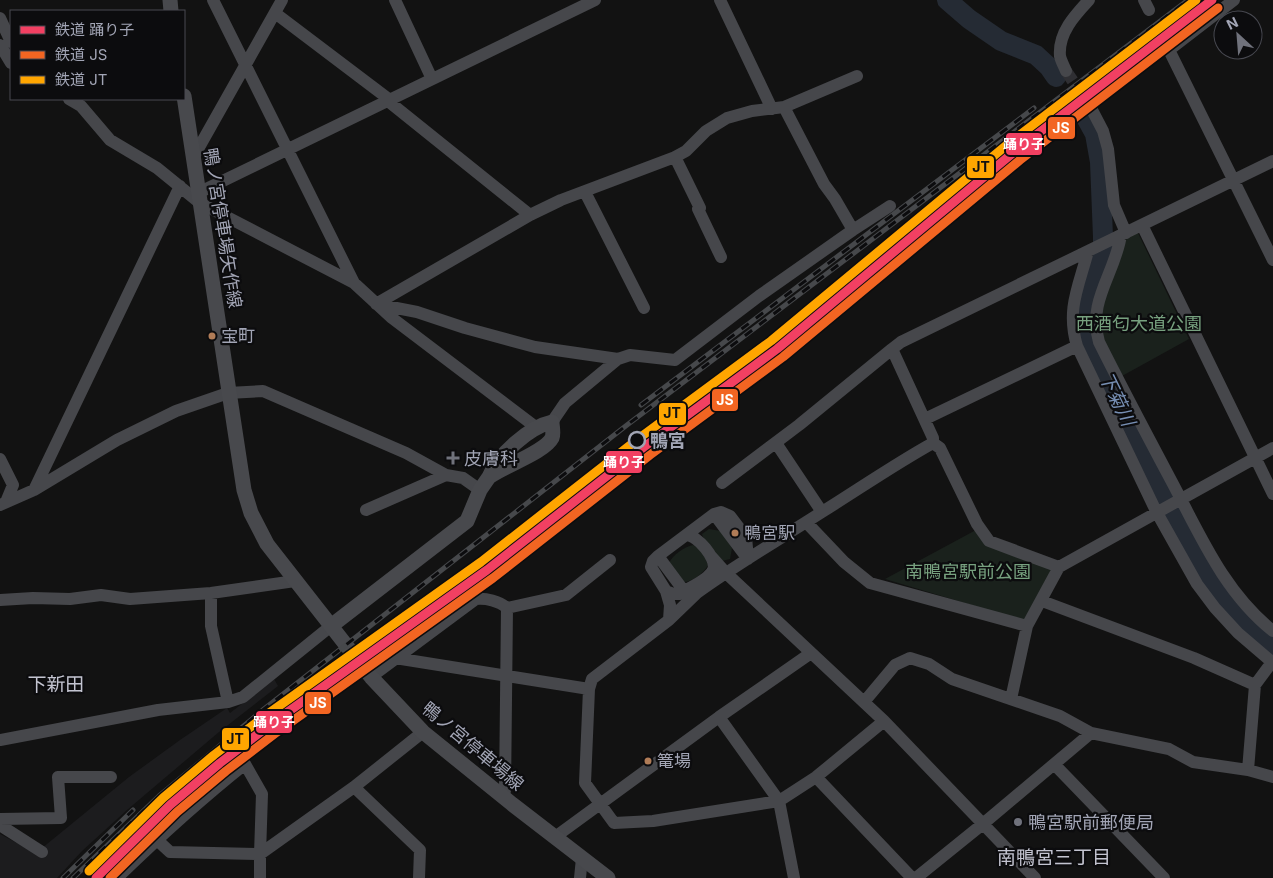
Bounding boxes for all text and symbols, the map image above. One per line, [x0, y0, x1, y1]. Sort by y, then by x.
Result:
legend [10, 10, 185, 100]
north arrow [1213, 10, 1263, 60]
text: N [1224, 13, 1241, 33]
text: 鉄道 踊り子 [55, 20, 134, 39]
text: 鉄道 JS [55, 45, 107, 64]
text: 鉄道 JT [55, 70, 107, 89]
line badge: JS [1047, 116, 1076, 140]
text: JS [1052, 119, 1070, 136]
line badge: 踊り子 [1005, 132, 1043, 156]
text: 踊り子 [1003, 135, 1045, 152]
street label: 鴨ノ宮停車場矢作線 [200, 146, 246, 310]
line badge: JT [966, 155, 995, 179]
text: JT [972, 158, 990, 175]
park label: 西酒匂大道公園 [1076, 313, 1202, 334]
place label: 宝町 [221, 326, 255, 346]
marker: 宝町 [207, 331, 217, 341]
water label: 下菊川 [1094, 368, 1141, 431]
line badge: JS [711, 388, 739, 412]
text: JS [716, 391, 734, 408]
line badge: JT [658, 402, 687, 426]
text: JT [663, 404, 681, 421]
place label: 鴨宮 [650, 430, 686, 451]
marker: 鴨宮 [628, 431, 646, 449]
place label: 皮膚科 [464, 448, 518, 469]
line badge: 踊り子 [605, 450, 643, 474]
marker: 皮膚科 [446, 451, 460, 465]
text: 踊り子 [603, 453, 645, 470]
place label: 鴨宮駅 [744, 523, 795, 543]
marker: 鴨宮駅 [730, 528, 740, 538]
park label: 南鴨宮駅前公園 [905, 561, 1031, 582]
district label: 下新田 [27, 673, 85, 696]
line badge: JS [304, 691, 332, 715]
text: JS [309, 694, 327, 711]
street label: 鴨ノ宮停車場線 [418, 697, 528, 795]
line badge: 踊り子 [255, 710, 293, 734]
text: 踊り子 [253, 713, 295, 730]
line badge: JT [221, 727, 250, 751]
text: JT [226, 730, 244, 747]
place label: 篭場 [657, 751, 691, 771]
marker: 篭場 [643, 756, 653, 766]
place label: 鴨宮駅前郵便局 [1028, 812, 1154, 833]
marker: 鴨宮駅前郵便局 [1012, 816, 1024, 828]
district label: 南鴨宮三丁目 [997, 846, 1111, 869]

